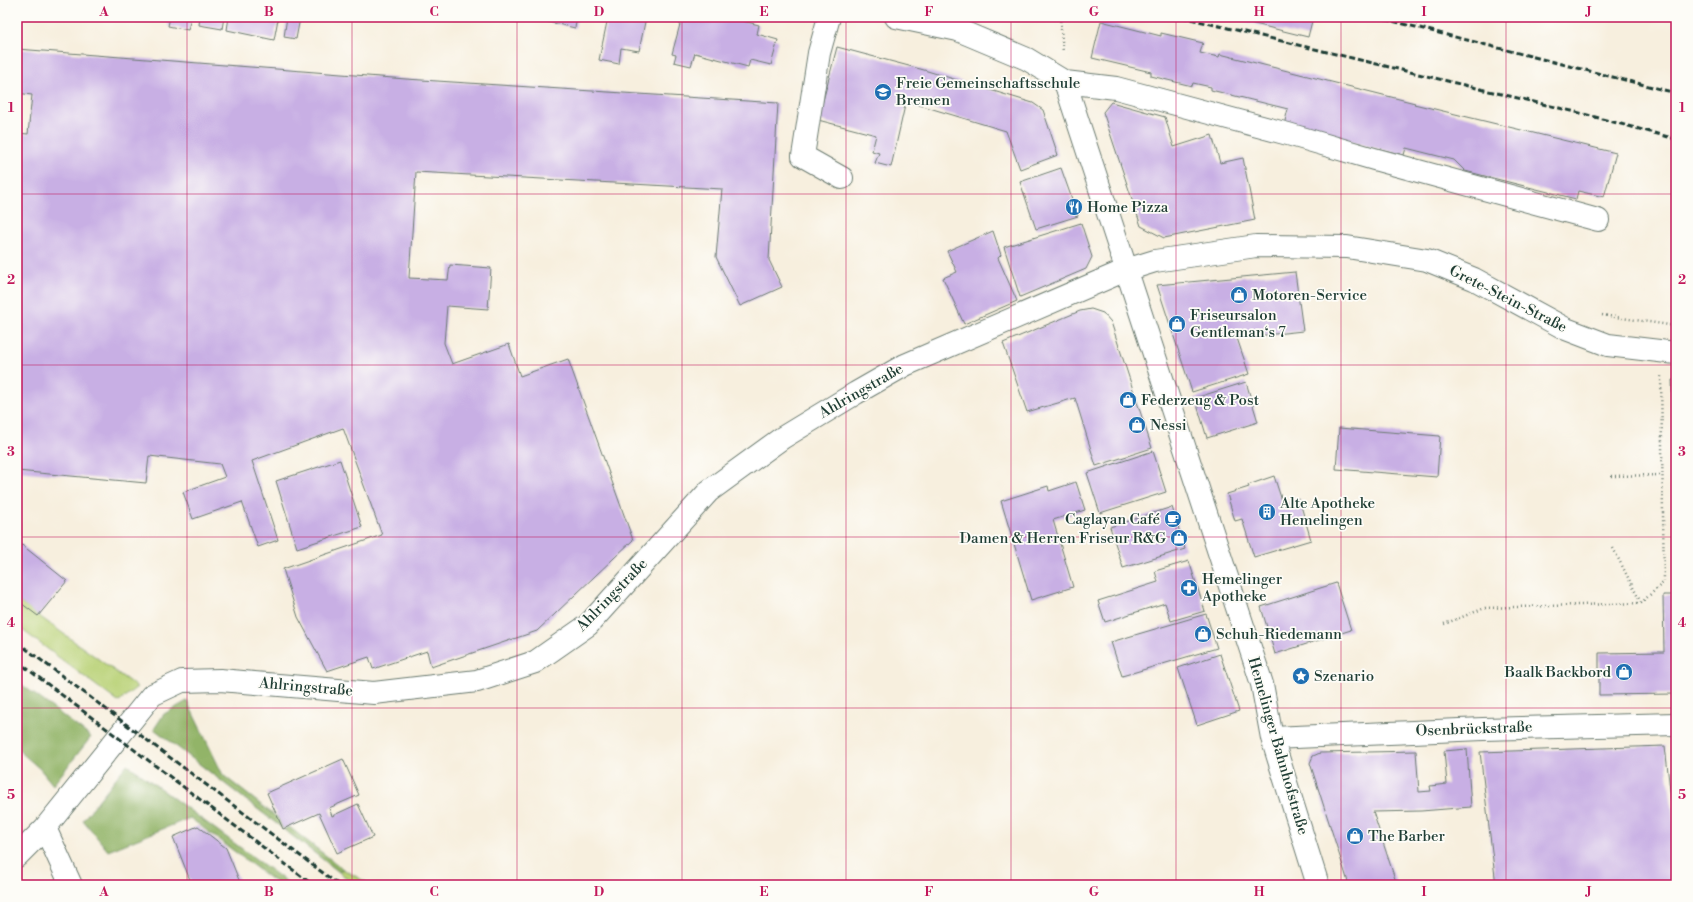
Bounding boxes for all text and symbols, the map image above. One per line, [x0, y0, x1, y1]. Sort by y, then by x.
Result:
text: A [98, 4, 109, 20]
text: B [264, 4, 274, 20]
text: C [429, 4, 439, 20]
text: D [594, 4, 604, 20]
text: E [759, 4, 769, 20]
text: F [924, 4, 934, 20]
text: G [1089, 4, 1100, 20]
text: H [1254, 4, 1265, 20]
text: I [1421, 4, 1427, 20]
text: J [1584, 4, 1592, 20]
place label: Freie Gemeinschaftsschule Bremen [895, 74, 1080, 110]
school or university icon: Freie Gemeinschaftsschule Bremen [873, 82, 893, 102]
text: 1 [8, 100, 15, 116]
text: 1 [1679, 100, 1686, 116]
restaurant icon: Home Pizza [1064, 197, 1084, 217]
place label: Home Pizza [1087, 198, 1169, 217]
street label: Grete-Stein-Straße [1446, 261, 1570, 337]
text: 2 [7, 272, 15, 288]
text: 2 [1678, 272, 1686, 288]
shop icon: Motoren-Service [1229, 285, 1249, 305]
place label: Motoren-Service [1252, 286, 1367, 305]
place label: Friseursalon Gentleman‘s 7 [1190, 306, 1286, 342]
shop icon: Friseursalon Gentleman‘s 7 [1167, 314, 1187, 334]
street label: Ahlringstraße [815, 359, 907, 423]
shop icon: Federzeug & Post [1118, 390, 1138, 410]
place label: Federzeug & Post [1141, 391, 1260, 410]
shop icon: Nessi [1127, 415, 1147, 435]
place label: Nessi [1150, 416, 1187, 435]
text: 3 [7, 444, 15, 460]
text: 3 [1678, 444, 1686, 460]
place label: Alte Apotheke Hemelingen [1279, 494, 1375, 530]
building icon: Alte Apotheke Hemelingen [1257, 502, 1277, 522]
cafe icon: Caglayan Café [1163, 509, 1183, 529]
place label: Caglayan Café [1065, 510, 1160, 529]
shop icon: Damen & Herren Friseur R&G [1169, 528, 1189, 548]
place label: Damen & Herren Friseur R&G [959, 529, 1166, 548]
street label: Ahlringstraße [572, 555, 652, 636]
place label: Hemelinger Apotheke [1201, 570, 1283, 606]
pharmacy icon: Hemelinger Apotheke [1179, 578, 1199, 598]
text: 4 [7, 615, 16, 631]
text: 4 [1678, 615, 1687, 631]
shop icon: Schuh-Riedemann [1193, 624, 1213, 644]
place label: Schuh-Riedemann [1216, 625, 1342, 644]
street label: Hemelinger Bahnhofstraße [1243, 655, 1313, 837]
shop icon: Baalk Backbord [1614, 662, 1634, 682]
place label: Baalk Backbord [1504, 663, 1611, 682]
place icon: Szenario [1291, 666, 1311, 686]
place label: Szenario [1314, 667, 1374, 686]
street label: Ahlringstraße [257, 673, 354, 701]
street label: Osenbrückstraße [1415, 717, 1533, 741]
text: 5 [7, 787, 15, 803]
text: 5 [1678, 787, 1686, 803]
shop icon: The Barber [1345, 826, 1365, 846]
place label: The Barber [1368, 827, 1446, 846]
text: A [98, 884, 109, 900]
text: B [264, 884, 274, 900]
text: C [429, 884, 439, 900]
text: D [594, 884, 604, 900]
text: E [759, 884, 769, 900]
text: F [924, 884, 934, 900]
text: G [1089, 884, 1100, 900]
text: H [1254, 884, 1265, 900]
text: I [1421, 884, 1427, 900]
text: J [1584, 884, 1592, 900]

